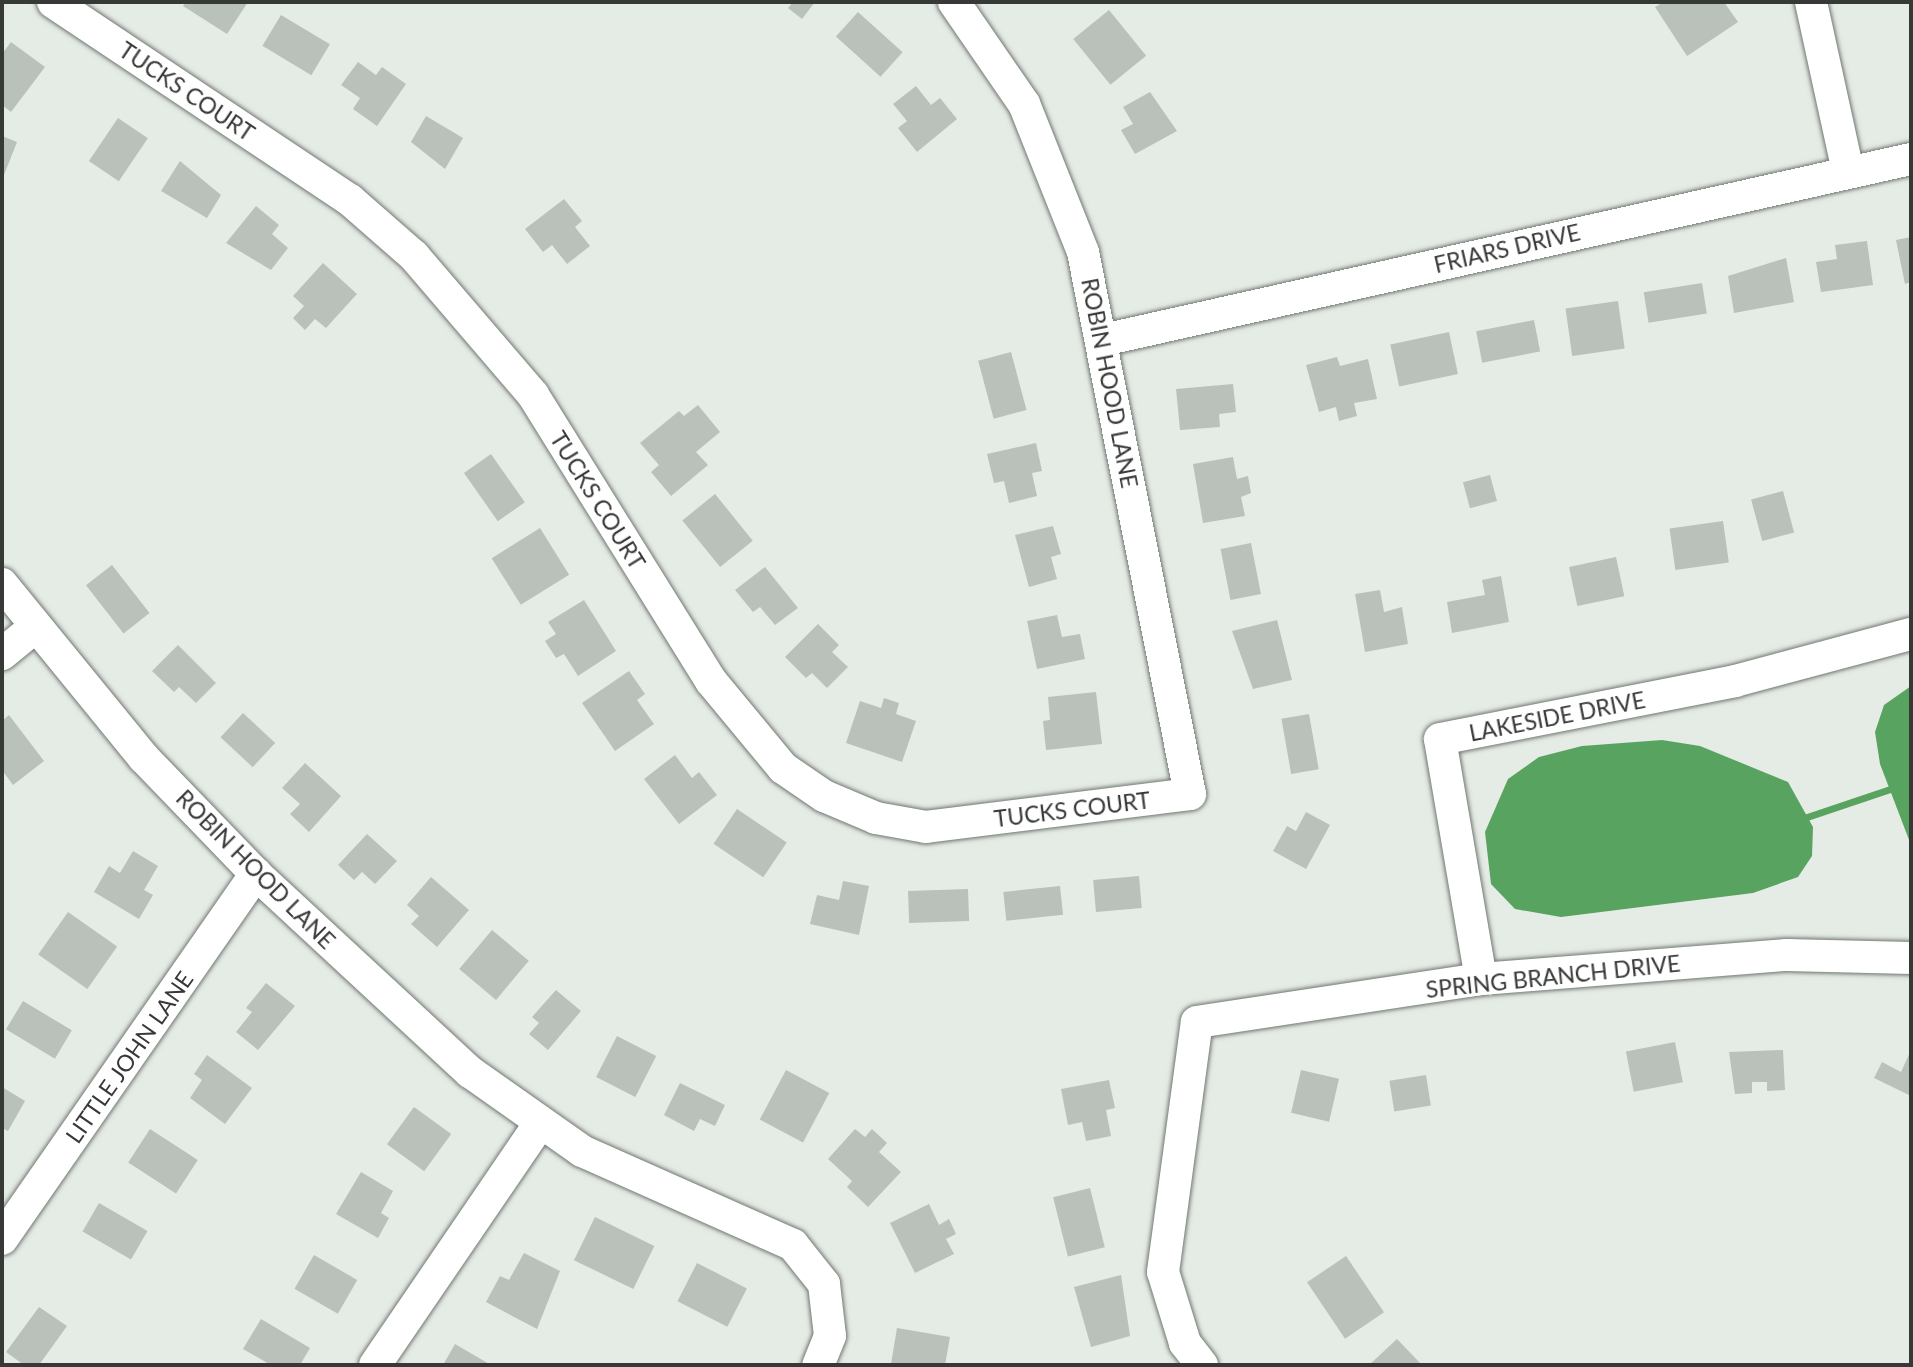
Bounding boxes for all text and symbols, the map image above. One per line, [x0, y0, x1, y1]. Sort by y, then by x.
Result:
street label: TUCKS COURT [114, 36, 260, 146]
street label: FRIARS DRIVE [1431, 218, 1583, 278]
street label: ROBIN HOOD LANE [1076, 276, 1144, 490]
street label: TUCKS COURT [545, 426, 651, 574]
street label: LAKESIDE DRIVE [1467, 685, 1647, 747]
street label: ROBIN HOOD LANE [171, 784, 341, 954]
street label: TUCKS COURT [992, 786, 1152, 832]
street label: SPRING BRANCH DRIVE [1424, 949, 1682, 1003]
street label: LITTLE JOHN LANE [59, 966, 199, 1148]

